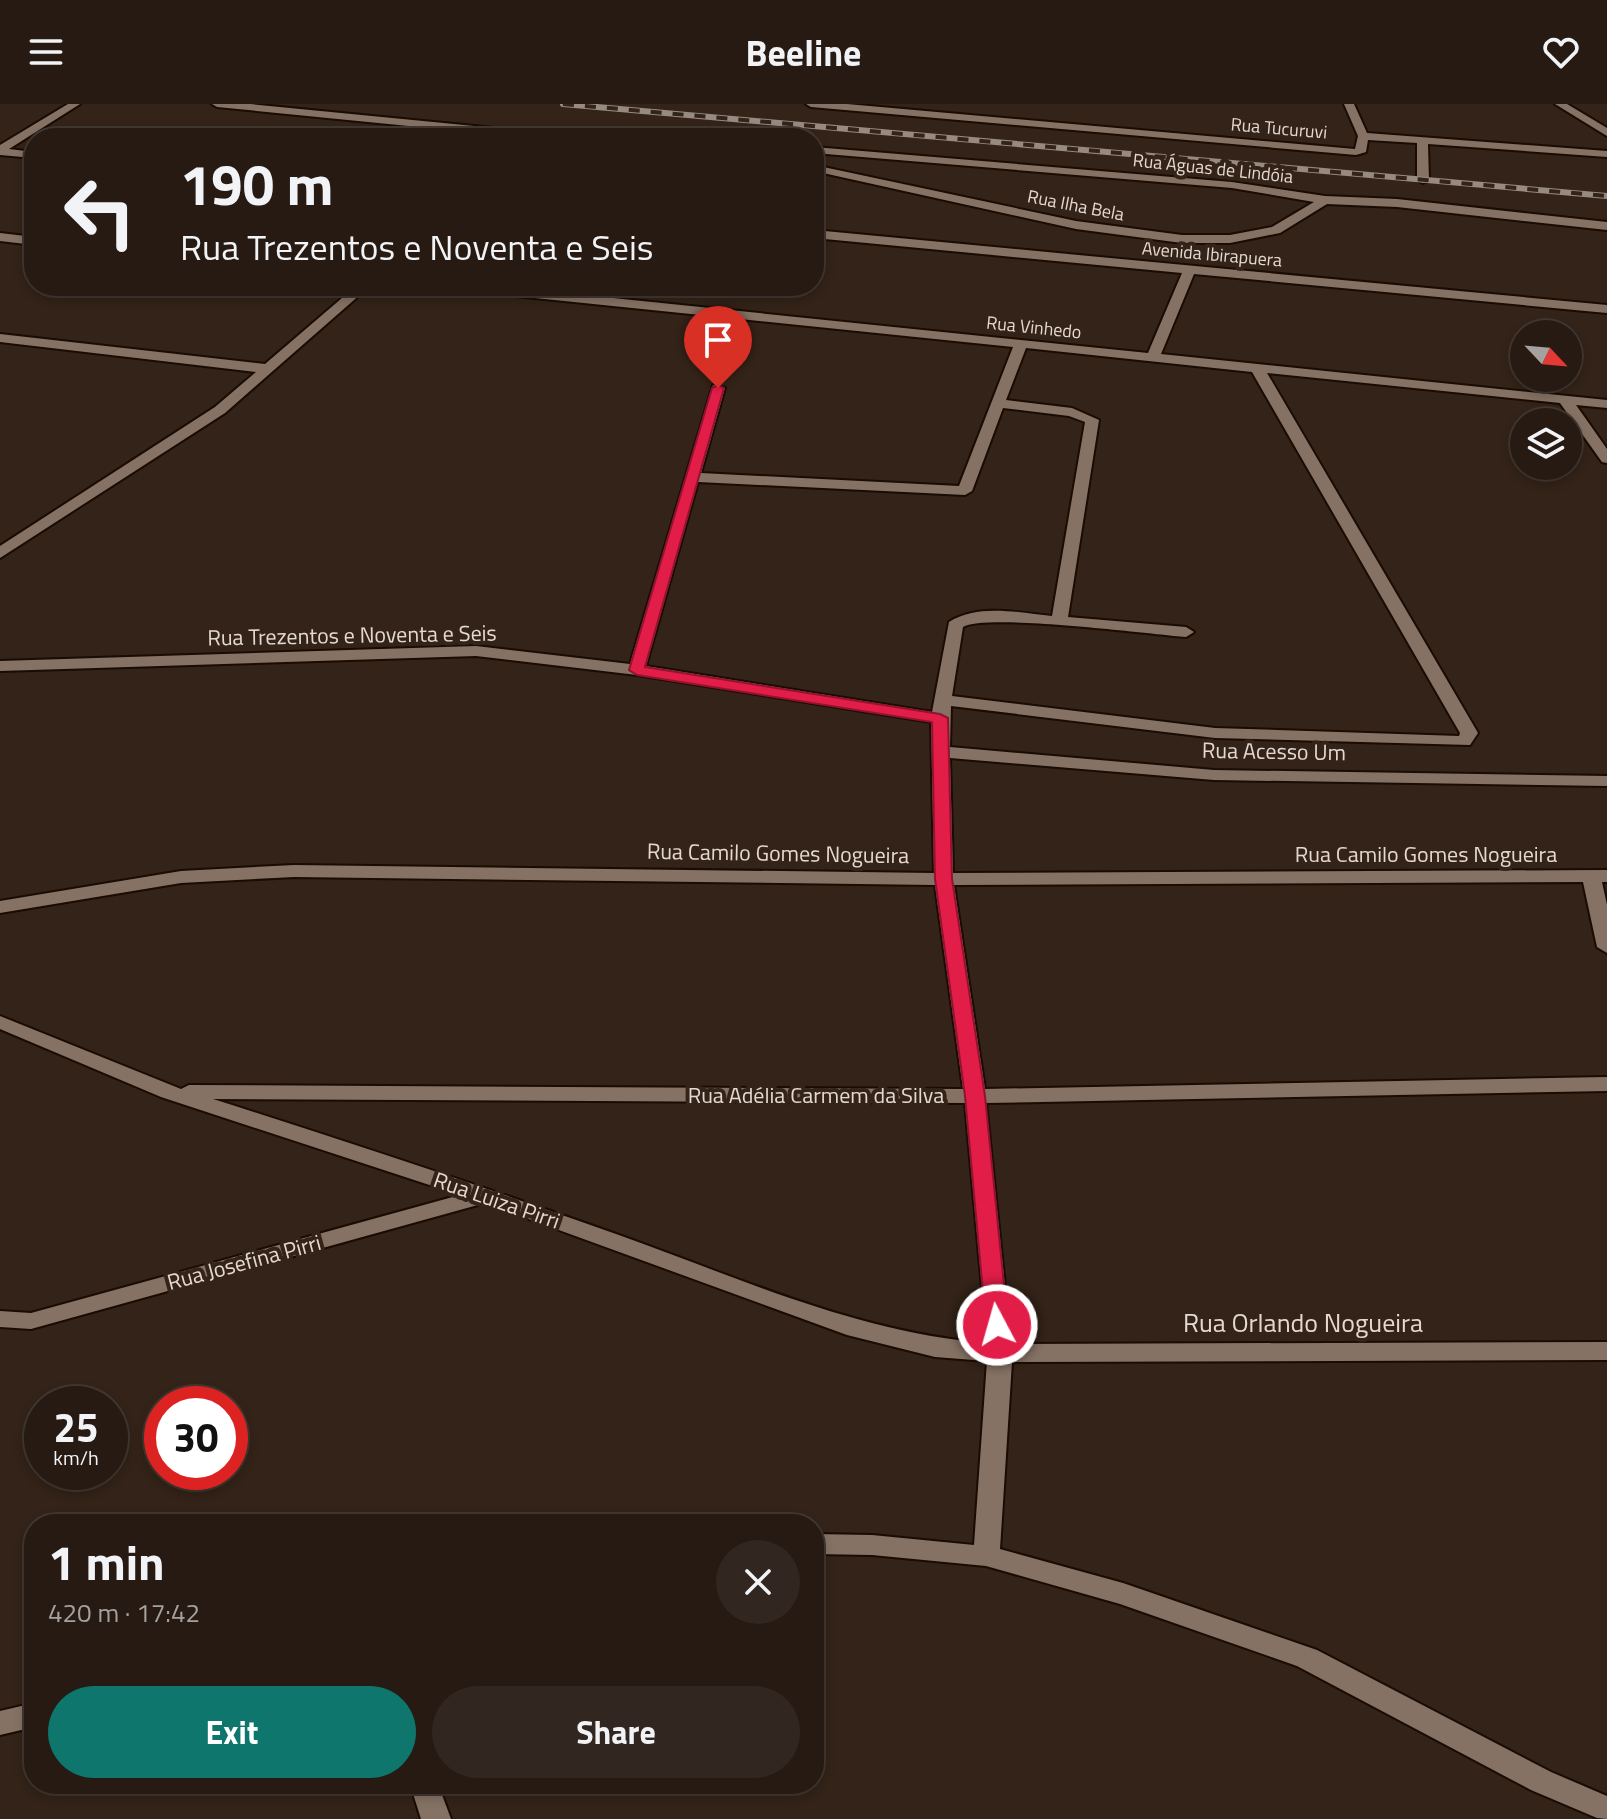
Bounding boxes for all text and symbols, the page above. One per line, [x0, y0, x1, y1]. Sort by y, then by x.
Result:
text: Beeline [746, 25, 861, 80]
icon: menu [24, 30, 68, 74]
icon: heart [1539, 30, 1583, 74]
street label: Rua Tucuruvi [1230, 110, 1328, 146]
text: 190 m [180, 142, 333, 227]
street label: Rua Águas de Lindóia [1131, 146, 1295, 190]
icon: left [48, 160, 152, 264]
street label: Rua Ilha Bela [1025, 182, 1127, 228]
text: Rua Trezentos e Noventa e Seis [180, 219, 654, 274]
street label: Avenida Ibirapuera [1141, 234, 1283, 274]
pin [684, 306, 752, 388]
street label: Rua Vinhedo [985, 309, 1083, 345]
icon: arrive [696, 318, 740, 362]
north arrow [1510, 320, 1582, 392]
map controls [1510, 320, 1582, 480]
button: layers [1510, 408, 1582, 480]
street label: Rua Trezentos e Noventa e Seis [207, 615, 497, 655]
street label: Rua Acesso Um [1202, 733, 1346, 769]
street label: Rua Camilo Gomes Nogueira [646, 834, 910, 872]
street label: Rua Camilo Gomes Nogueira [1295, 837, 1557, 871]
street label: Rua Adélia Carmem da Silva [688, 1078, 944, 1112]
street label: Rua Luiza Pirri [429, 1162, 565, 1238]
street label: Rua Josefina Pirri [163, 1225, 325, 1299]
position arrow [955, 1283, 1039, 1367]
street label: Rua Orlando Nogueira [1183, 1303, 1423, 1342]
speed limit sign: 30 [144, 1386, 248, 1490]
text: 25 [54, 1397, 98, 1458]
text: km/h [53, 1442, 99, 1473]
text: 1 min [48, 1526, 165, 1599]
button: close [716, 1540, 800, 1624]
text: 420 m · 17:42 [48, 1593, 200, 1632]
button: Exit [48, 1686, 416, 1778]
button: Share [432, 1686, 800, 1778]

